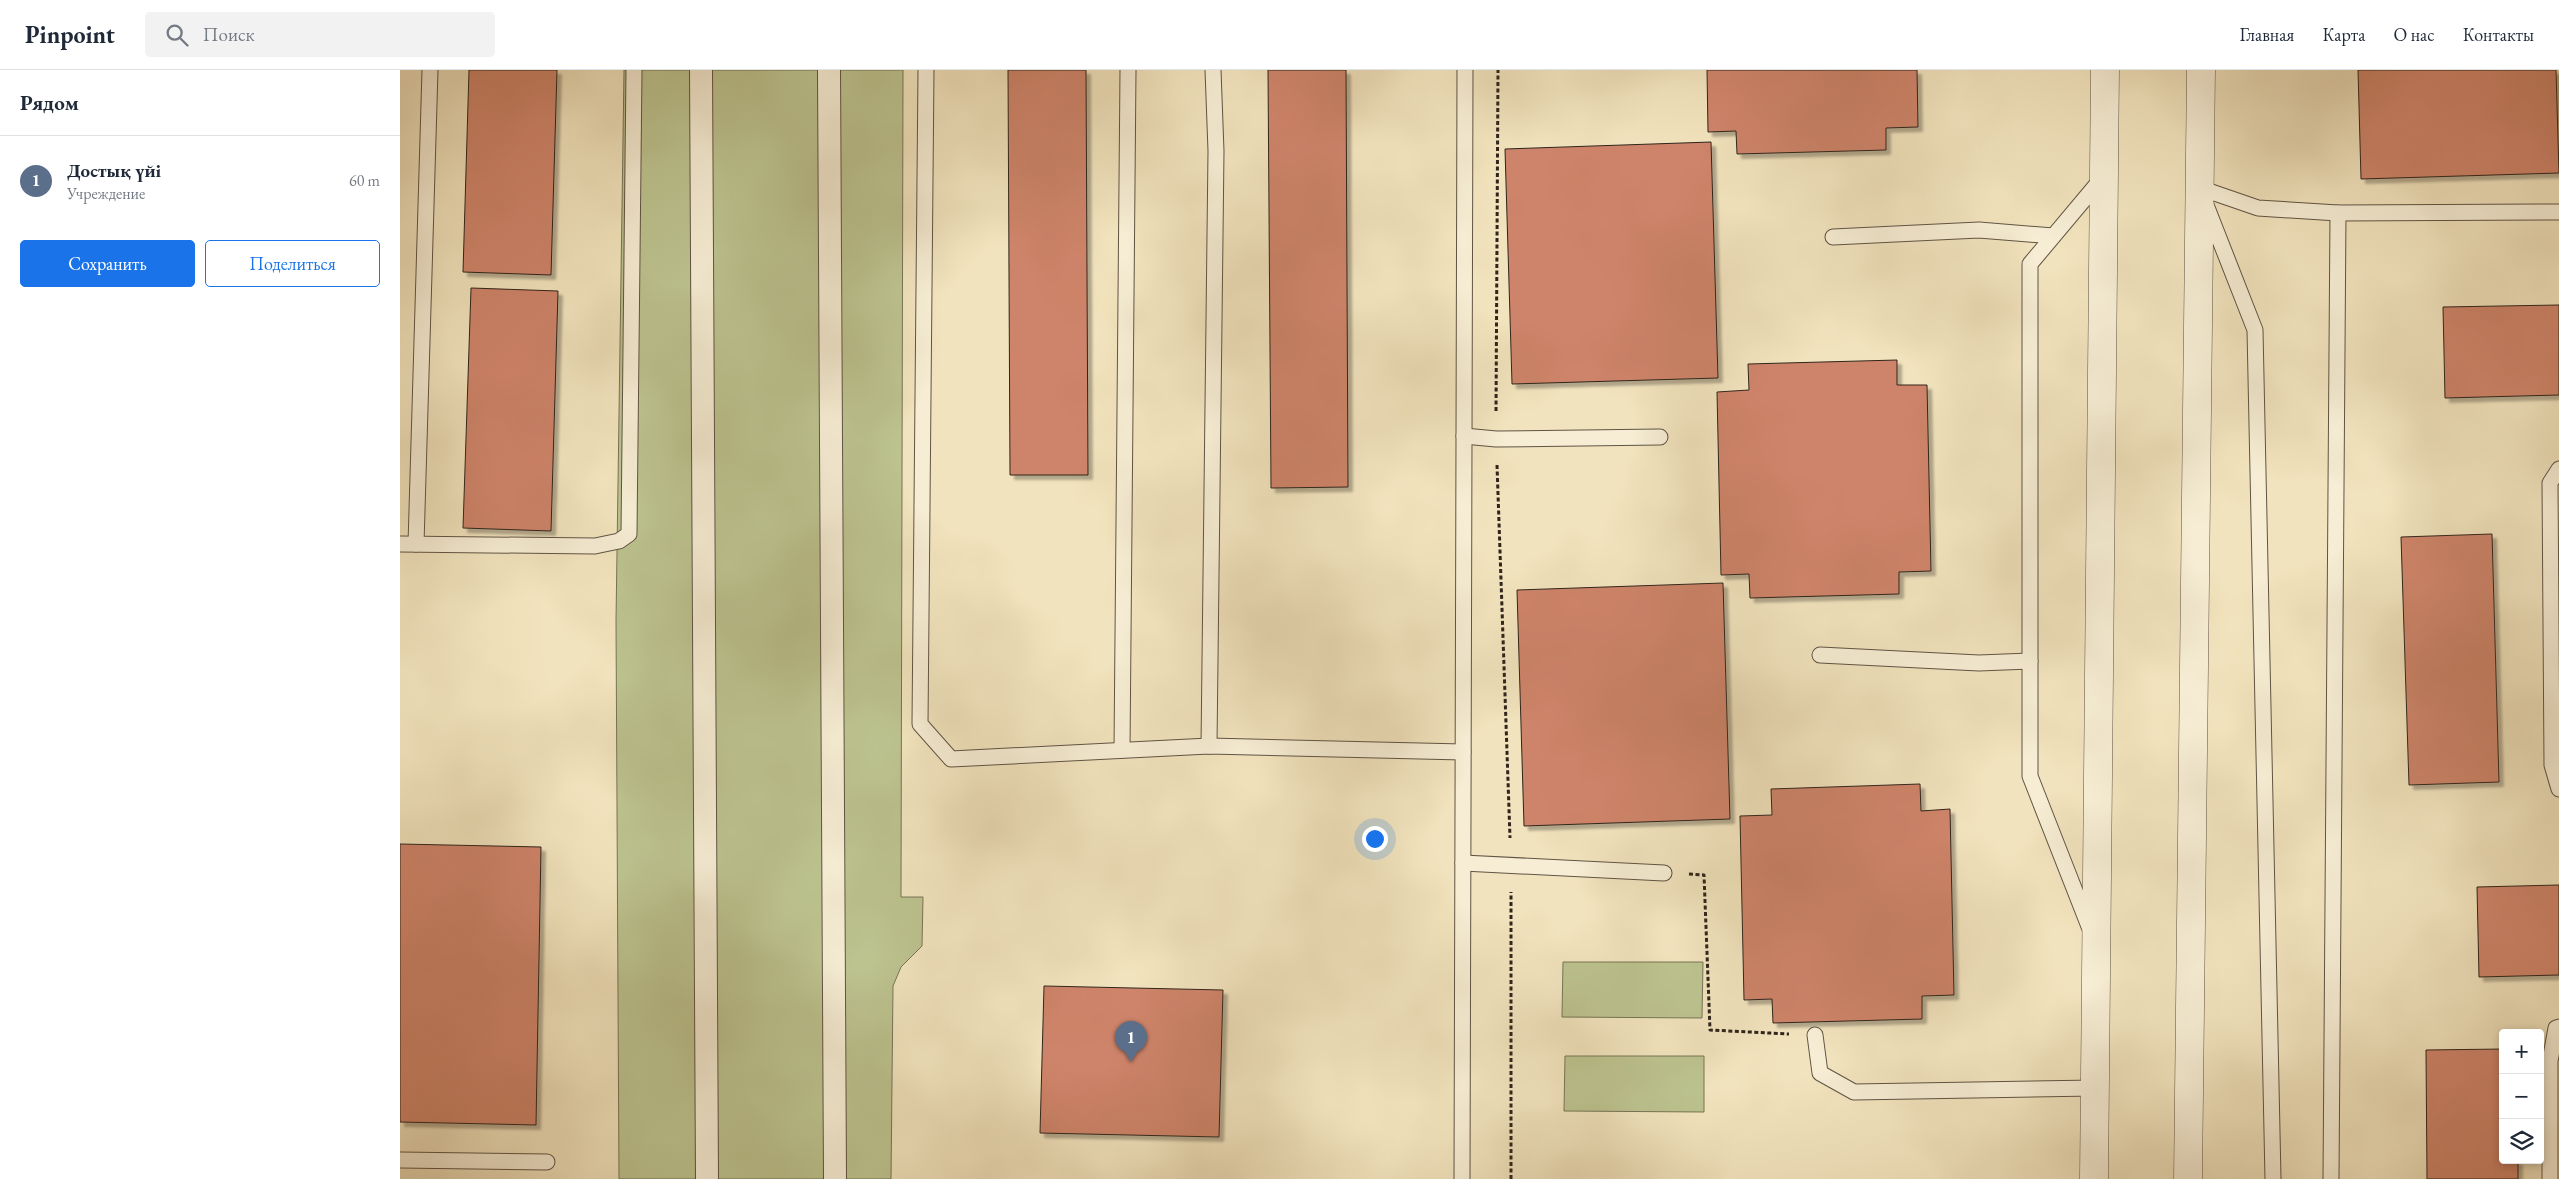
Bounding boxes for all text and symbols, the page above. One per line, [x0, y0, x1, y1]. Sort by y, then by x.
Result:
search box [145, 12, 495, 57]
text: Pinpoint [25, 19, 115, 50]
icon: search [163, 21, 191, 49]
text: Поиск [203, 22, 255, 47]
text: Главная [2240, 23, 2294, 46]
text: Карта [2322, 23, 2365, 46]
text: О нас [2393, 23, 2435, 46]
text: Контакты [2463, 23, 2534, 46]
text: Рядом [20, 89, 79, 116]
text: Достық үйі [67, 158, 161, 183]
text: 1 [32, 170, 40, 191]
text: 60 m [349, 170, 380, 191]
text: Учреждение [67, 183, 145, 204]
button: Сохранить [20, 240, 195, 287]
button: Поделиться [205, 240, 380, 287]
your location [1362, 826, 1388, 852]
pin: 1 [1115, 1021, 1147, 1062]
map controls [2499, 1029, 2544, 1164]
button: + [2499, 1029, 2544, 1074]
button: − [2499, 1074, 2544, 1119]
button: layers [2499, 1119, 2544, 1164]

